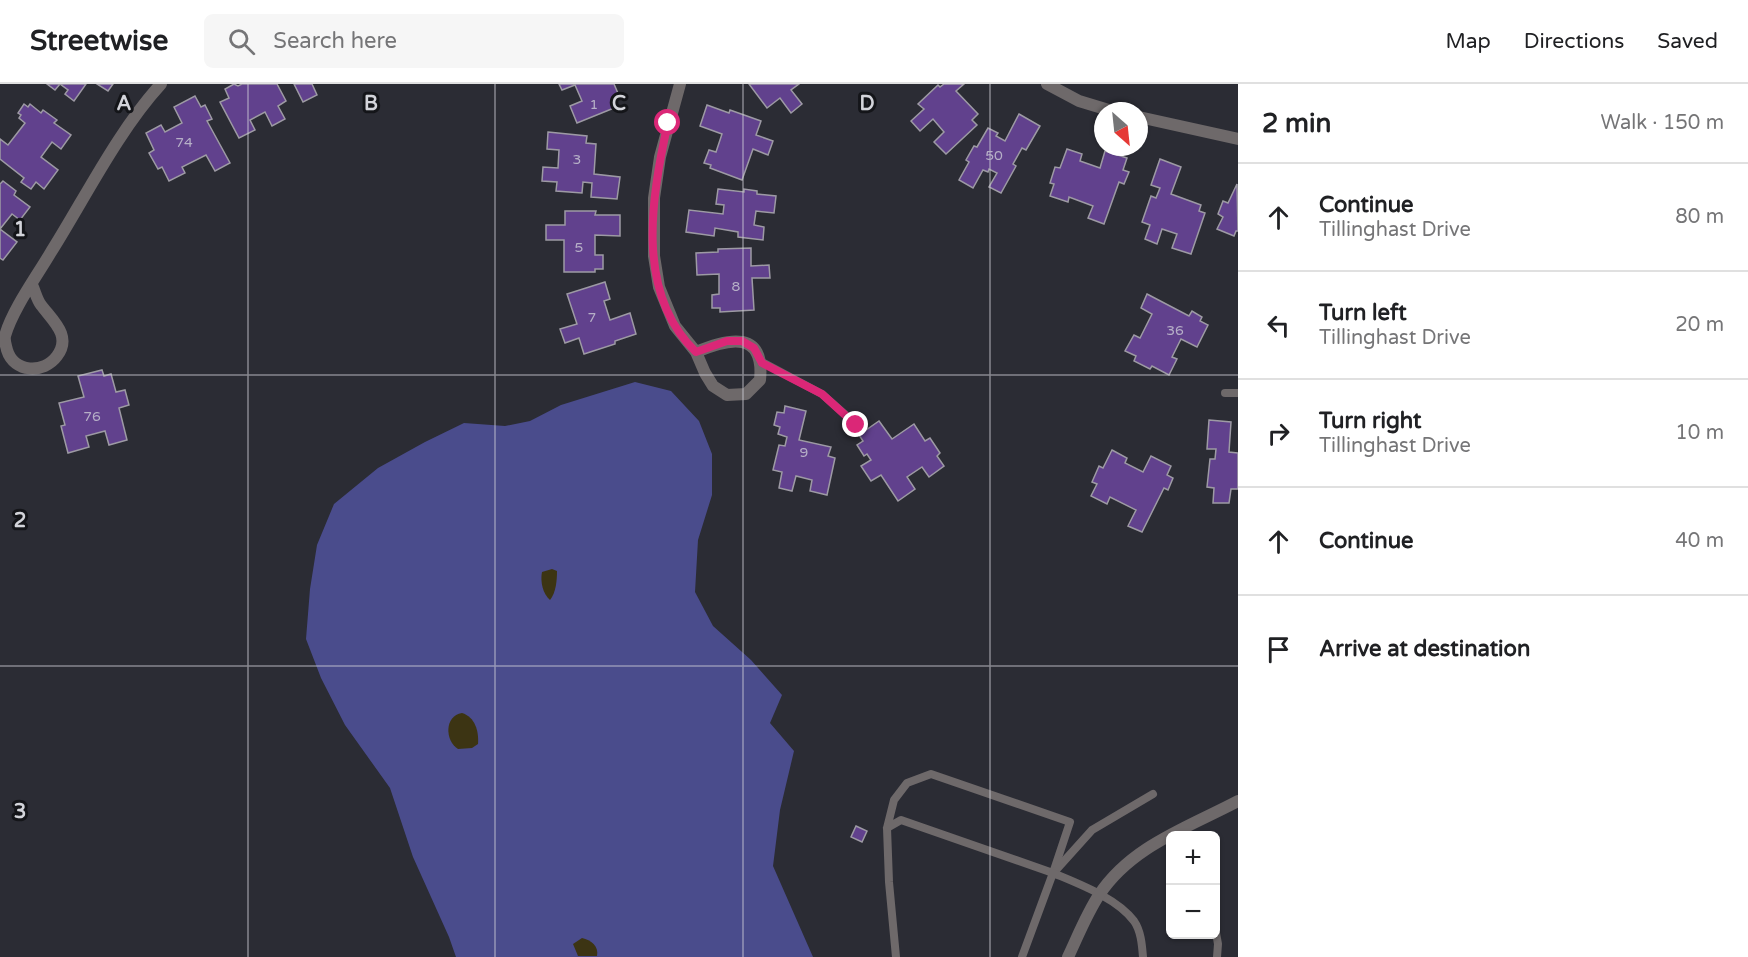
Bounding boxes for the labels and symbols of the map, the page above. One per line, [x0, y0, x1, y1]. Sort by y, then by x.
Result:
text: A [117, 92, 132, 116]
text: B [364, 92, 378, 116]
text: C [612, 92, 626, 116]
text: D [859, 92, 875, 116]
house number: 1 [590, 96, 598, 113]
north arrow [1094, 102, 1148, 156]
route start [654, 109, 680, 135]
house number: 74 [175, 134, 193, 151]
house number: 50 [985, 147, 1003, 164]
house number: 3 [573, 151, 581, 168]
text: 1 [14, 218, 26, 242]
house number: 5 [575, 239, 583, 256]
house number: 8 [732, 278, 741, 295]
house number: 7 [588, 309, 596, 326]
house number: 36 [1166, 322, 1184, 339]
house number: 76 [83, 408, 101, 425]
route end [842, 411, 868, 437]
house number: 9 [800, 444, 808, 461]
text: 2 [14, 509, 26, 533]
text: 3 [14, 800, 26, 824]

